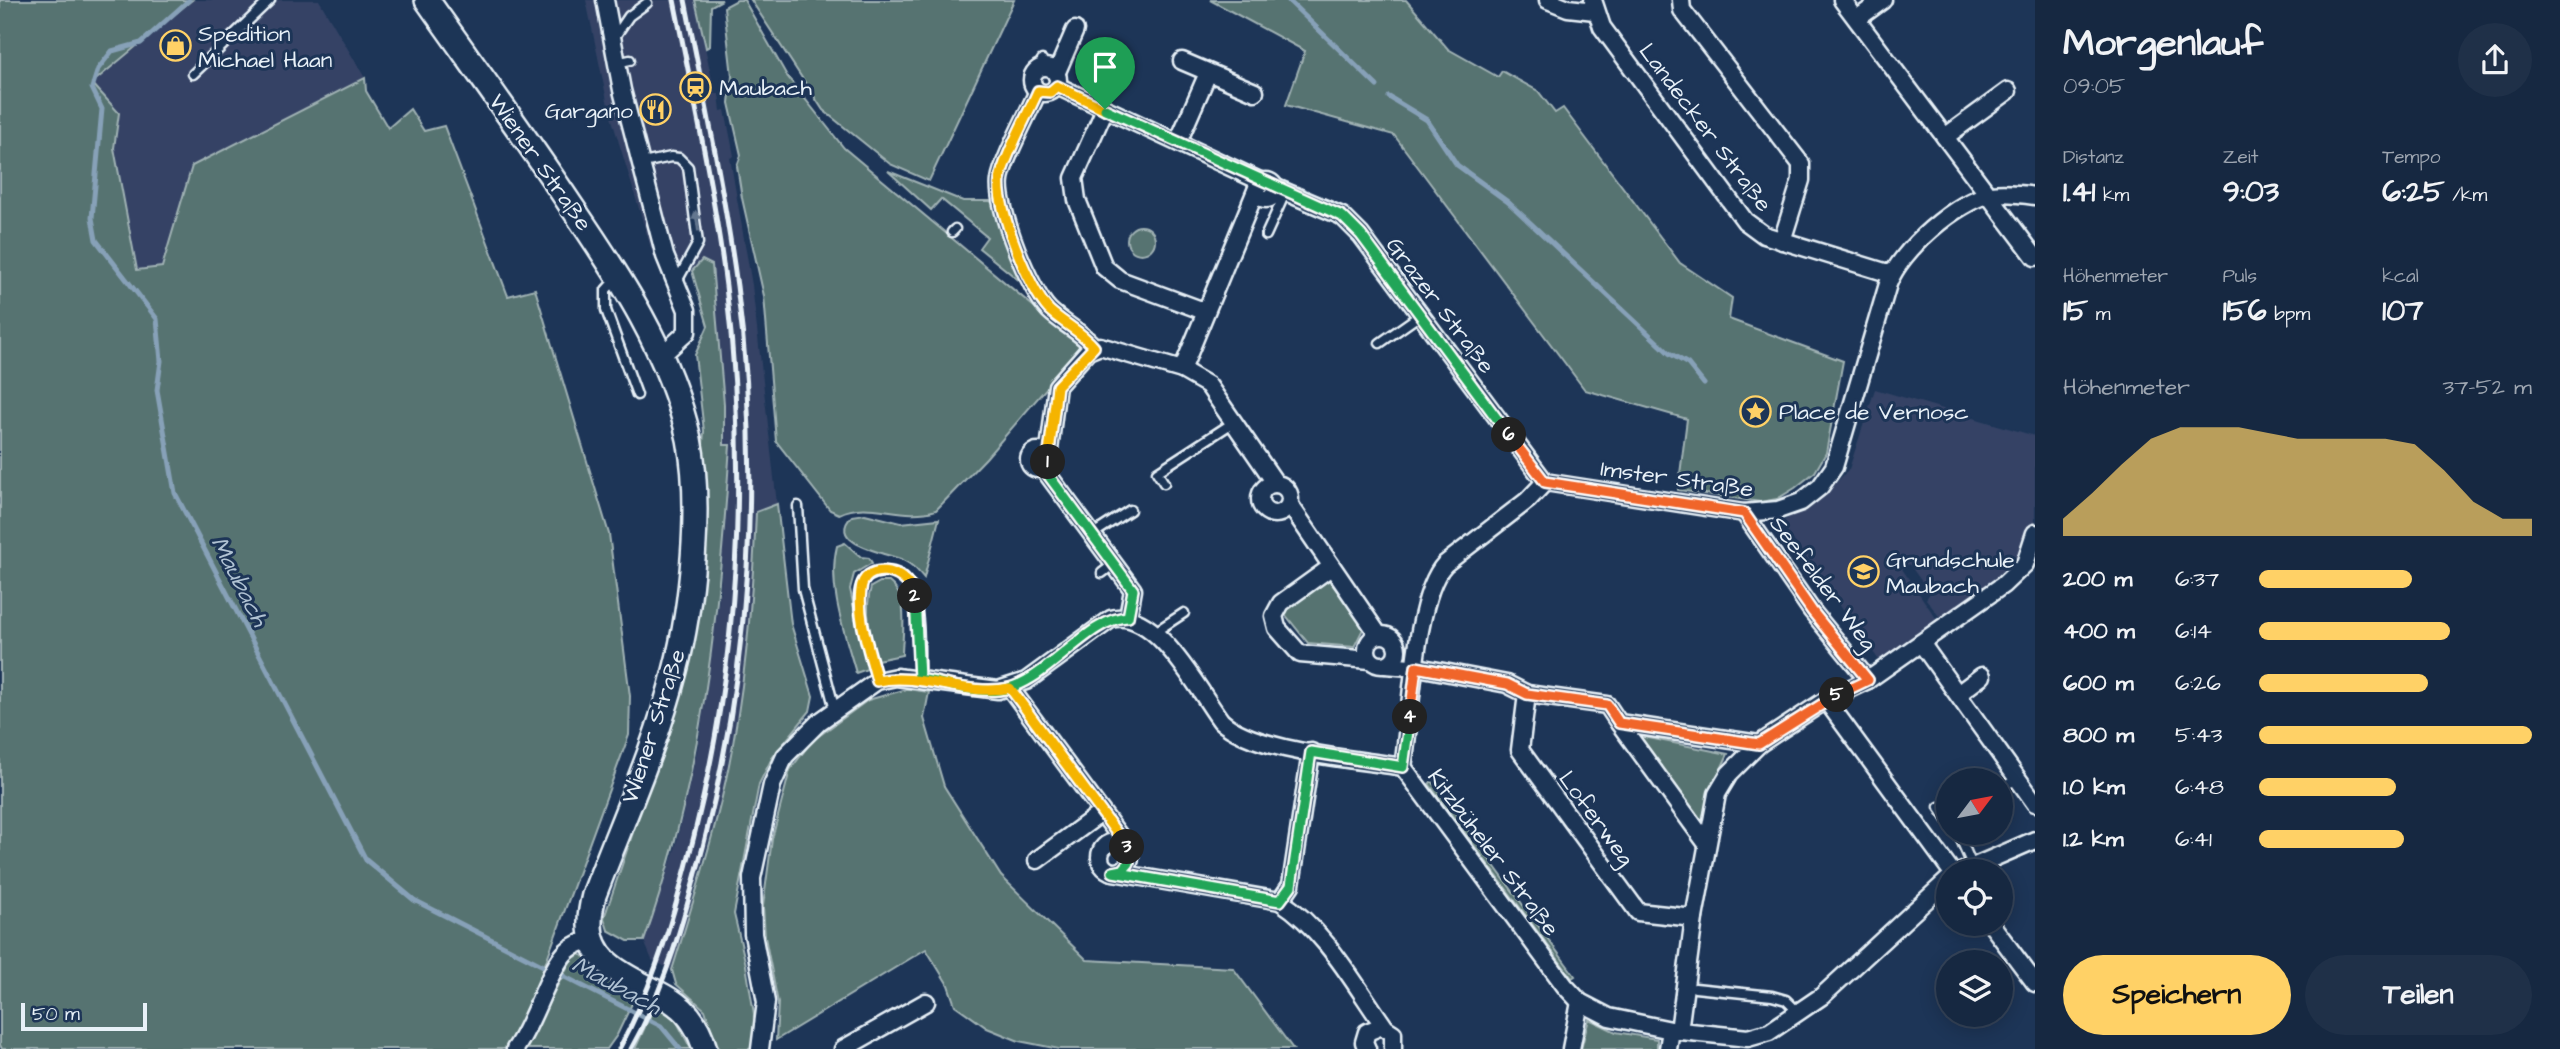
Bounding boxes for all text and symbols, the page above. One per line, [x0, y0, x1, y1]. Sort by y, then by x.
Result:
place label: Spedition Michael Haan [198, 18, 332, 76]
text: Morgenlauf [2063, 18, 2263, 70]
button: share [2458, 23, 2532, 97]
shop icon: Spedition Michael Haan [158, 29, 192, 63]
pin [1075, 37, 1135, 109]
street label: Landecker Straße [1631, 37, 1779, 219]
icon: arrive [1086, 48, 1124, 86]
station icon: Maubach [679, 70, 713, 104]
text: 09:05 [2063, 70, 2125, 102]
place label: Maubach [719, 72, 813, 104]
street label: Wiener Straße [481, 88, 599, 238]
restaurant icon: Gargano [639, 93, 673, 127]
place label: Gargano [545, 95, 633, 128]
text: Distanz [2063, 144, 2124, 171]
text: Zeit [2223, 144, 2258, 171]
text: Tempo [2382, 144, 2441, 171]
text: 1.41 [2063, 171, 2095, 213]
text: 9:03 [2223, 171, 2279, 213]
text: 6:25 [2382, 171, 2445, 213]
text: km [2095, 182, 2129, 209]
text: /km [2445, 182, 2487, 209]
one-way arrow [691, 210, 702, 232]
street label: Grazer Straße [1378, 231, 1502, 380]
text: Höhenmeter [2063, 263, 2168, 290]
text: Puls [2223, 263, 2257, 290]
text: kcal [2382, 263, 2419, 290]
text: 15 [2063, 290, 2088, 332]
text: 156 [2223, 290, 2267, 332]
text: 107 [2382, 290, 2424, 332]
text: m [2088, 301, 2110, 328]
text: bpm [2267, 301, 2310, 328]
text: Höhenmeter [2063, 371, 2190, 403]
text: 37–52 m [2442, 371, 2532, 403]
place icon: Place de Vernosc [1739, 394, 1773, 428]
place label: Place de Vernosc [1779, 396, 1969, 428]
pin: 6 [1492, 418, 1526, 452]
text: 6 [1503, 421, 1514, 448]
pin: 1 [1030, 444, 1066, 480]
text: 1 [1046, 448, 1049, 475]
street label: Imster Straße [1598, 452, 1755, 506]
street label: Seefelder Weg [1761, 510, 1885, 658]
water label: Maubach [202, 531, 277, 633]
place label: Grundschule Maubach [1886, 544, 2015, 602]
school or university icon: Grundschule Maubach [1846, 555, 1880, 589]
text: 200 m [2063, 563, 2132, 595]
text: 6:37 [2175, 563, 2219, 595]
pin: 2 [898, 578, 932, 614]
text: 2 [909, 582, 920, 609]
text: 400 m [2063, 615, 2135, 647]
text: 6:14 [2175, 615, 2212, 647]
street label: Wiener Straße [614, 645, 694, 808]
text: 600 m [2063, 667, 2134, 699]
text: 6:26 [2175, 667, 2221, 699]
pin: 5 [1820, 678, 1854, 712]
text: 5 [1830, 681, 1843, 708]
pin: 4 [1392, 700, 1428, 734]
text: 4 [1403, 703, 1416, 730]
text: 800 m [2063, 719, 2134, 751]
text: 5:43 [2175, 719, 2222, 751]
street label: Kitzbüheler Straße [1420, 762, 1567, 943]
street label: Loferweg [1550, 764, 1642, 873]
north arrow [1936, 768, 2012, 845]
map controls [1936, 768, 2013, 1027]
text: 1.0 km [2063, 771, 2125, 803]
text: 6:48 [2175, 771, 2224, 803]
text: 1.2 km [2063, 823, 2124, 855]
text: 6:41 [2175, 823, 2212, 855]
pin: 3 [1110, 830, 1144, 864]
text: 3 [1122, 833, 1131, 860]
button: locate [1936, 859, 2013, 936]
water label: Maubach [566, 948, 668, 1024]
button: layers [1936, 950, 2013, 1027]
button: Speichern [2063, 955, 2291, 1035]
button: Teilen [2305, 955, 2532, 1035]
scale bar [21, 1000, 147, 1032]
text: 50 m [32, 1001, 80, 1028]

